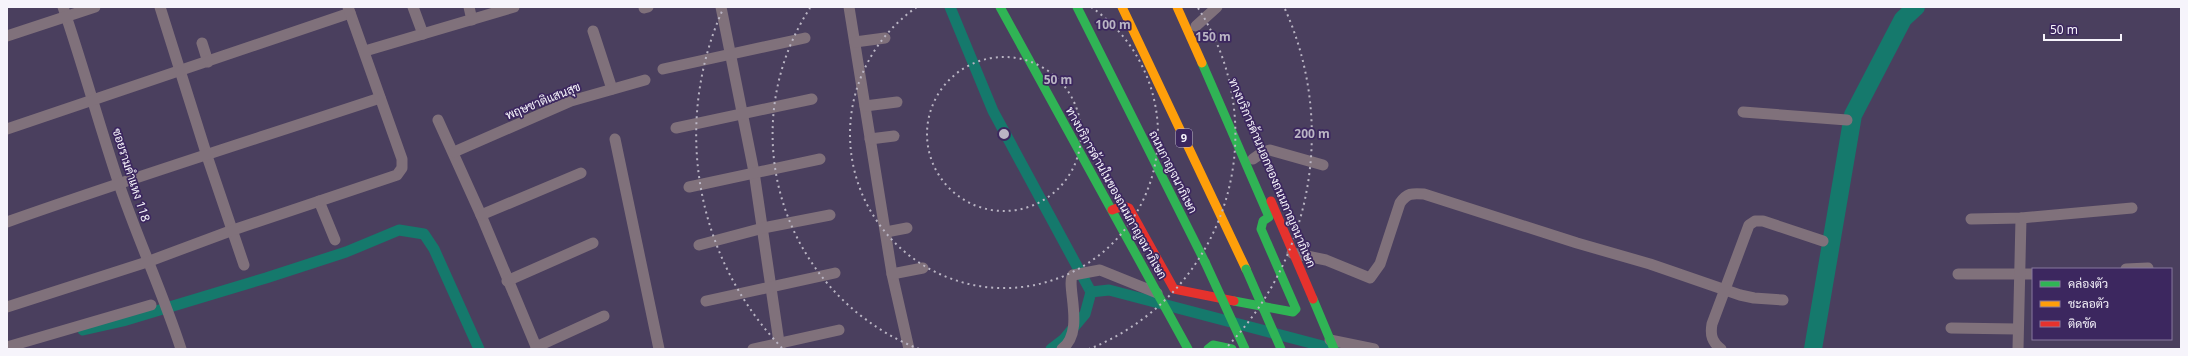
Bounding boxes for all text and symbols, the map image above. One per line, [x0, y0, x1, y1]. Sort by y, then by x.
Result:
text: 100 m [1095, 16, 1131, 33]
scale bar [2044, 16, 2121, 42]
text: 50 m [2050, 21, 2078, 38]
text: 150 m [1195, 28, 1231, 45]
text: 50 m [1044, 71, 1072, 88]
street label: ทางบริการด้านนอกของถนนกาญจนาภิเษก [1225, 75, 1320, 270]
street label: พฤษชาติแสนสุข [503, 78, 583, 124]
street label: ทางบริการด้านในของถนนกาญจนาภิเษก [1062, 103, 1171, 282]
text: 200 m [1294, 125, 1330, 142]
street label: ซอยรามคำแหง 118 [108, 126, 155, 224]
centre of rings [997, 127, 1011, 141]
street label: ถนนกาญจนาภิเษก [1145, 127, 1202, 216]
road number: 9 [1176, 129, 1192, 147]
legend [2032, 268, 2172, 340]
text: คล่องตัว [2068, 275, 2108, 292]
text: ชะลอตัว [2068, 295, 2109, 312]
text: ติดขัด [2068, 315, 2097, 332]

